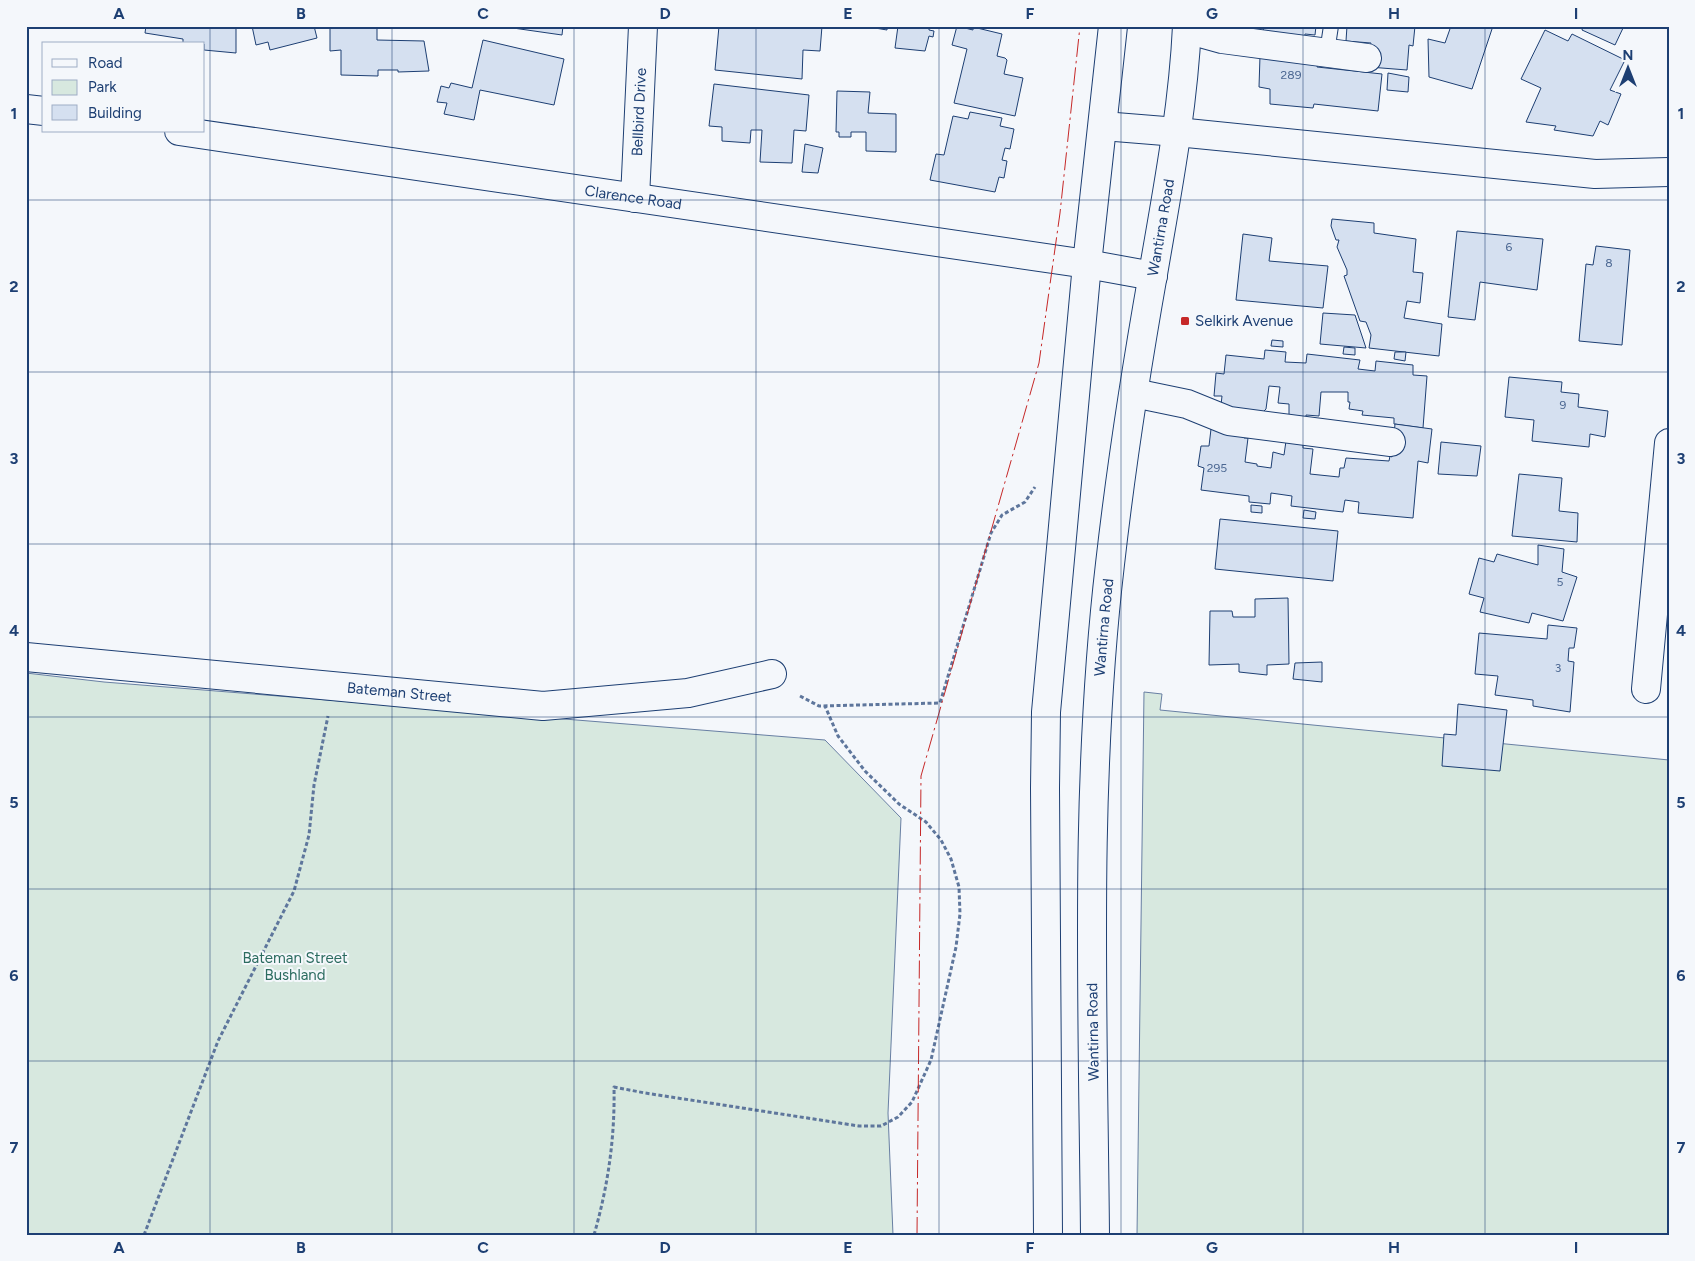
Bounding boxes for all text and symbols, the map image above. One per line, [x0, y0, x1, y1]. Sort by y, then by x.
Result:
text: A [113, 4, 125, 23]
text: B [296, 4, 306, 23]
text: C [477, 4, 489, 23]
text: D [659, 4, 671, 23]
text: E [843, 4, 853, 23]
text: F [1026, 4, 1035, 23]
text: G [1206, 4, 1218, 23]
text: H [1388, 4, 1400, 23]
text: I [1574, 4, 1578, 23]
legend [42, 42, 205, 132]
north arrow [1602, 42, 1652, 92]
text: N [1623, 47, 1633, 64]
text: Road [88, 54, 123, 72]
street label: Bellbird Drive [628, 67, 650, 157]
house number: 289 [1281, 68, 1302, 82]
text: Park [88, 78, 117, 96]
text: 1 [11, 104, 17, 123]
text: Building [88, 104, 142, 122]
text: 1 [1678, 104, 1684, 123]
street label: Wantirna Road [1144, 178, 1178, 278]
street label: Clarence Road [583, 182, 683, 214]
house number: 6 [1506, 240, 1513, 254]
house number: 8 [1605, 256, 1613, 270]
text: 2 [9, 277, 19, 296]
text: 2 [1676, 277, 1686, 296]
place label: Selkirk Avenue [1195, 312, 1293, 330]
marker: Selkirk Avenue [1179, 315, 1191, 327]
house number: 9 [1560, 398, 1567, 412]
text: 3 [10, 449, 19, 468]
text: 3 [1677, 449, 1686, 468]
house number: 295 [1207, 461, 1227, 475]
house number: 5 [1557, 575, 1564, 589]
street label: Wantirna Road [1091, 577, 1117, 677]
text: 4 [9, 621, 19, 640]
text: 4 [1676, 621, 1686, 640]
house number: 3 [1555, 661, 1561, 675]
street label: Bateman Street [346, 678, 453, 706]
text: 5 [9, 793, 19, 812]
text: 5 [1676, 793, 1686, 812]
park label: Bateman Street Bushland [242, 949, 348, 984]
text: 6 [9, 966, 19, 985]
text: 6 [1676, 966, 1686, 985]
street label: Wantirna Road [1083, 983, 1103, 1081]
text: 7 [10, 1138, 19, 1157]
text: 7 [1677, 1138, 1686, 1157]
text: A [113, 1238, 125, 1257]
text: B [296, 1238, 306, 1257]
text: C [477, 1238, 489, 1257]
text: D [659, 1238, 671, 1257]
text: E [843, 1238, 853, 1257]
text: F [1026, 1238, 1035, 1257]
text: G [1206, 1238, 1218, 1257]
text: H [1388, 1238, 1400, 1257]
text: I [1574, 1238, 1578, 1257]

